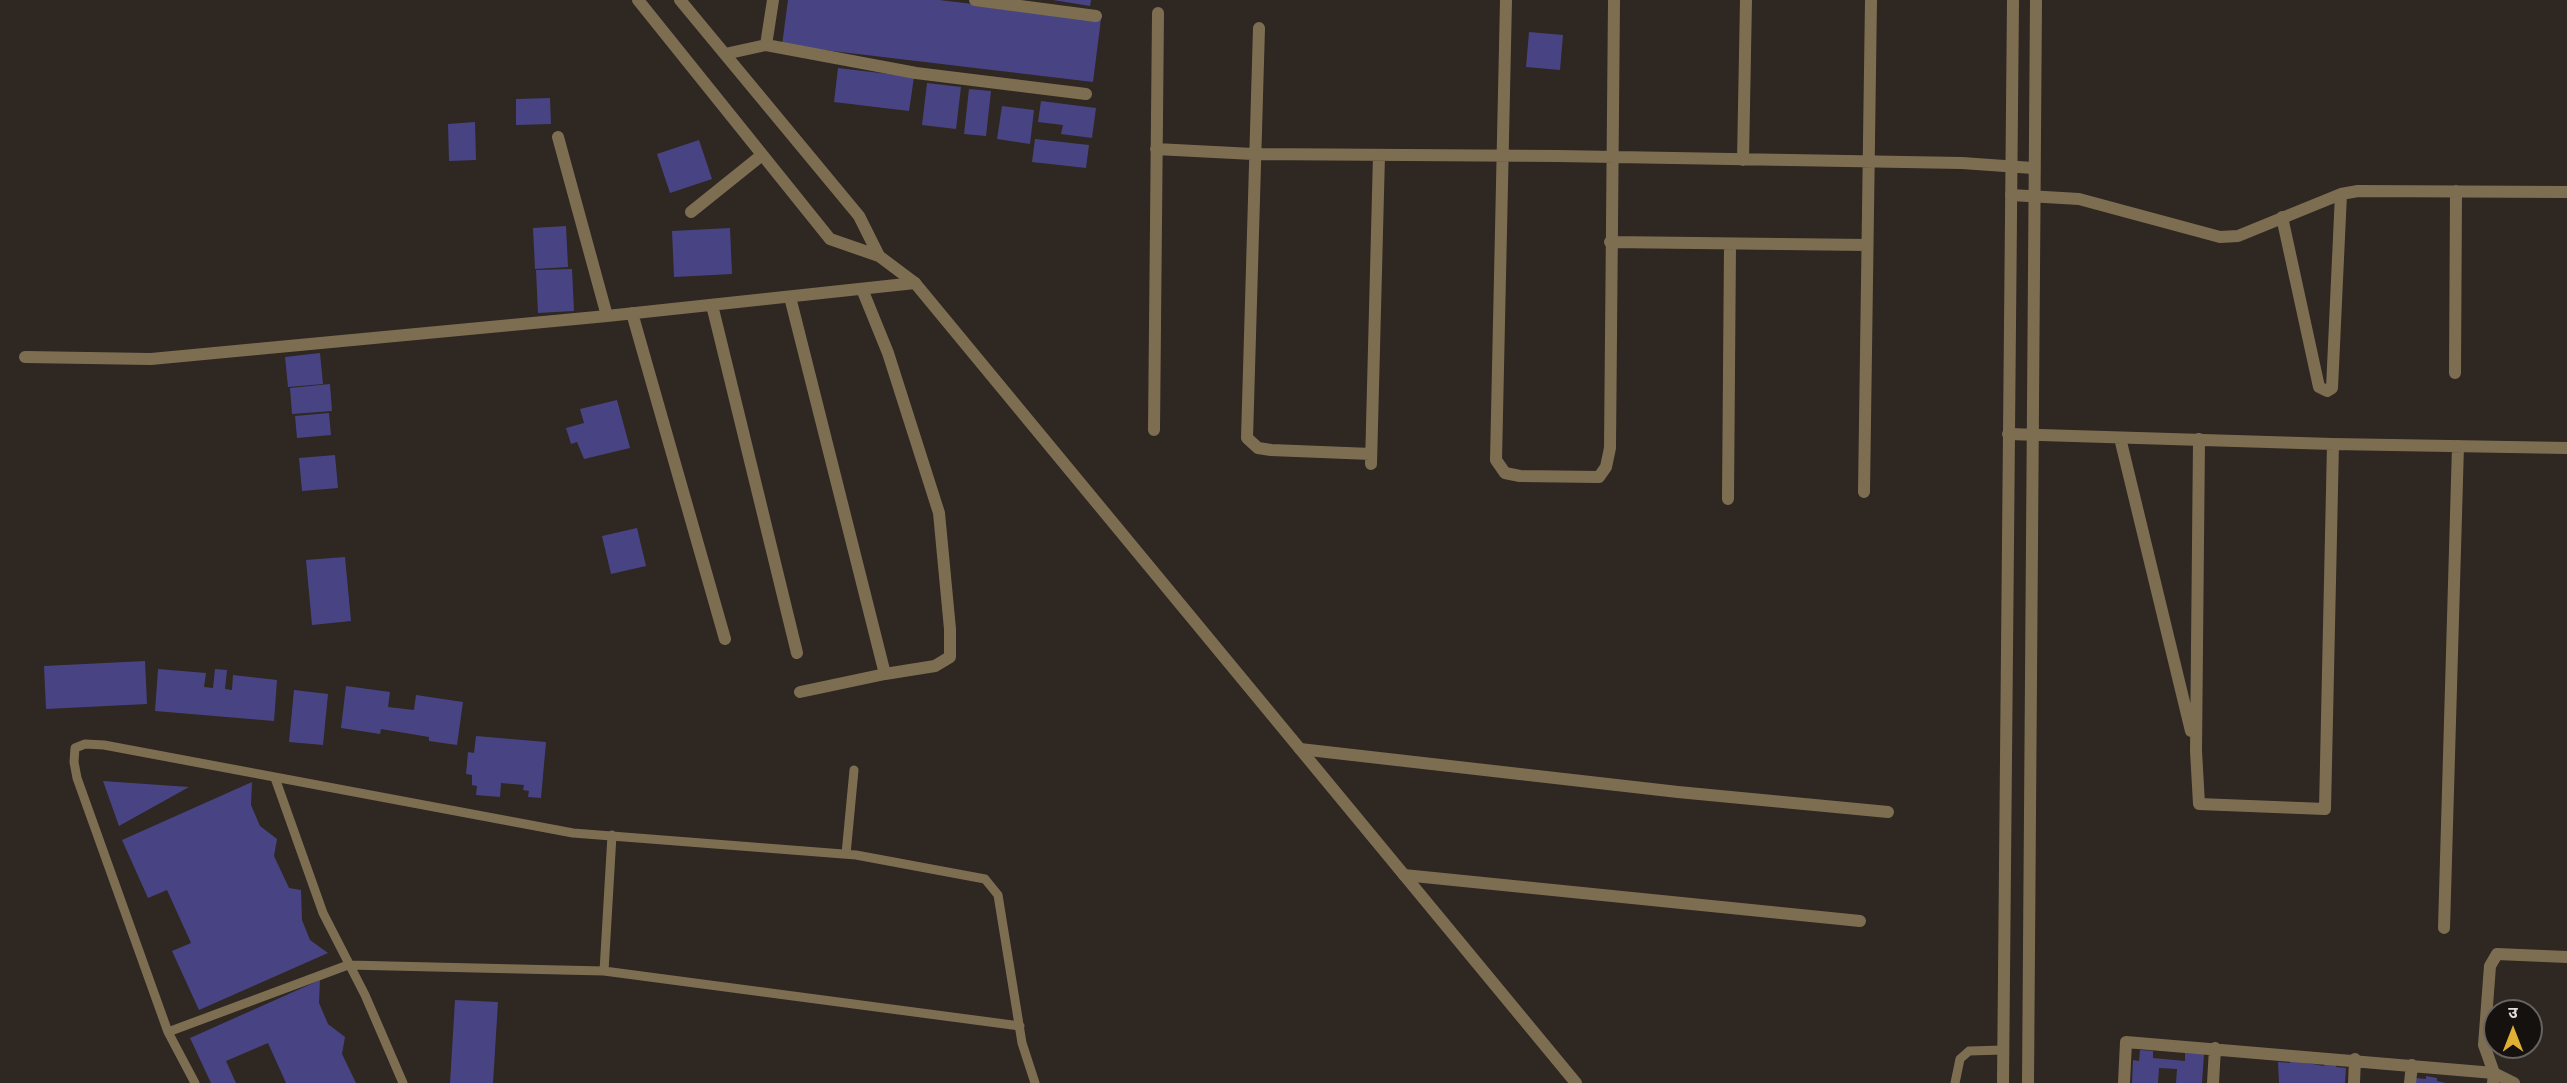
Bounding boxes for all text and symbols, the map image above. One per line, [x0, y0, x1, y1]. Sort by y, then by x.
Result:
north arrow [2483, 999, 2543, 1059]
text: उ [2508, 1002, 2518, 1024]

